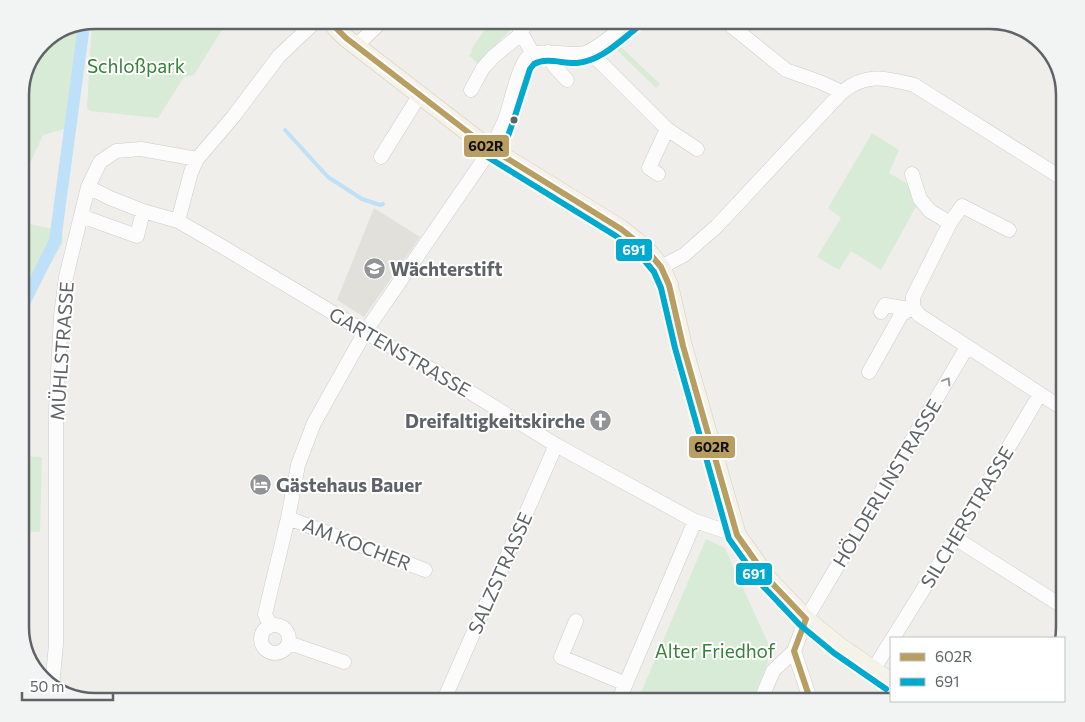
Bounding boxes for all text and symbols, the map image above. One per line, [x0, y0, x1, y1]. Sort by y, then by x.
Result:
park label: Schloßpark [87, 54, 185, 77]
unlabelled marker [509, 115, 519, 125]
line badge: 602R [463, 134, 510, 158]
text: 602R [468, 137, 504, 154]
line badge: 691 [615, 238, 653, 262]
text: 691 [622, 241, 646, 258]
school or university icon: Wächterstift [362, 257, 386, 281]
place label: Wächterstift [390, 257, 502, 280]
street label: MÜHLSTRASSE [45, 281, 78, 421]
street label: GARTENSTRASSE [325, 302, 475, 401]
one-way arrow [940, 378, 950, 387]
street label: HÖLDERLINSTRASSE [827, 395, 946, 571]
place label: Dreifaltigkeitskirche [405, 409, 585, 432]
church icon: Dreifaltigkeitskirche [589, 409, 613, 433]
line badge: 602R [688, 435, 736, 459]
text: 602R [694, 438, 730, 455]
street label: SILCHERSTRASSE [915, 442, 1018, 592]
hotel icon: Gästehaus Bauer [248, 473, 272, 497]
place label: Gästehaus Bauer [276, 473, 422, 496]
street label: SALZSTRASSE [463, 509, 537, 637]
street label: AM KOCHER [300, 512, 415, 575]
line badge: 691 [735, 562, 773, 586]
text: 691 [742, 565, 766, 582]
legend [890, 637, 1065, 702]
park label: Alter Friedhof [655, 639, 776, 662]
text: 602R [935, 647, 972, 665]
scale bar [22, 670, 114, 702]
text: 691 [935, 672, 959, 690]
text: 50 m [30, 677, 64, 695]

